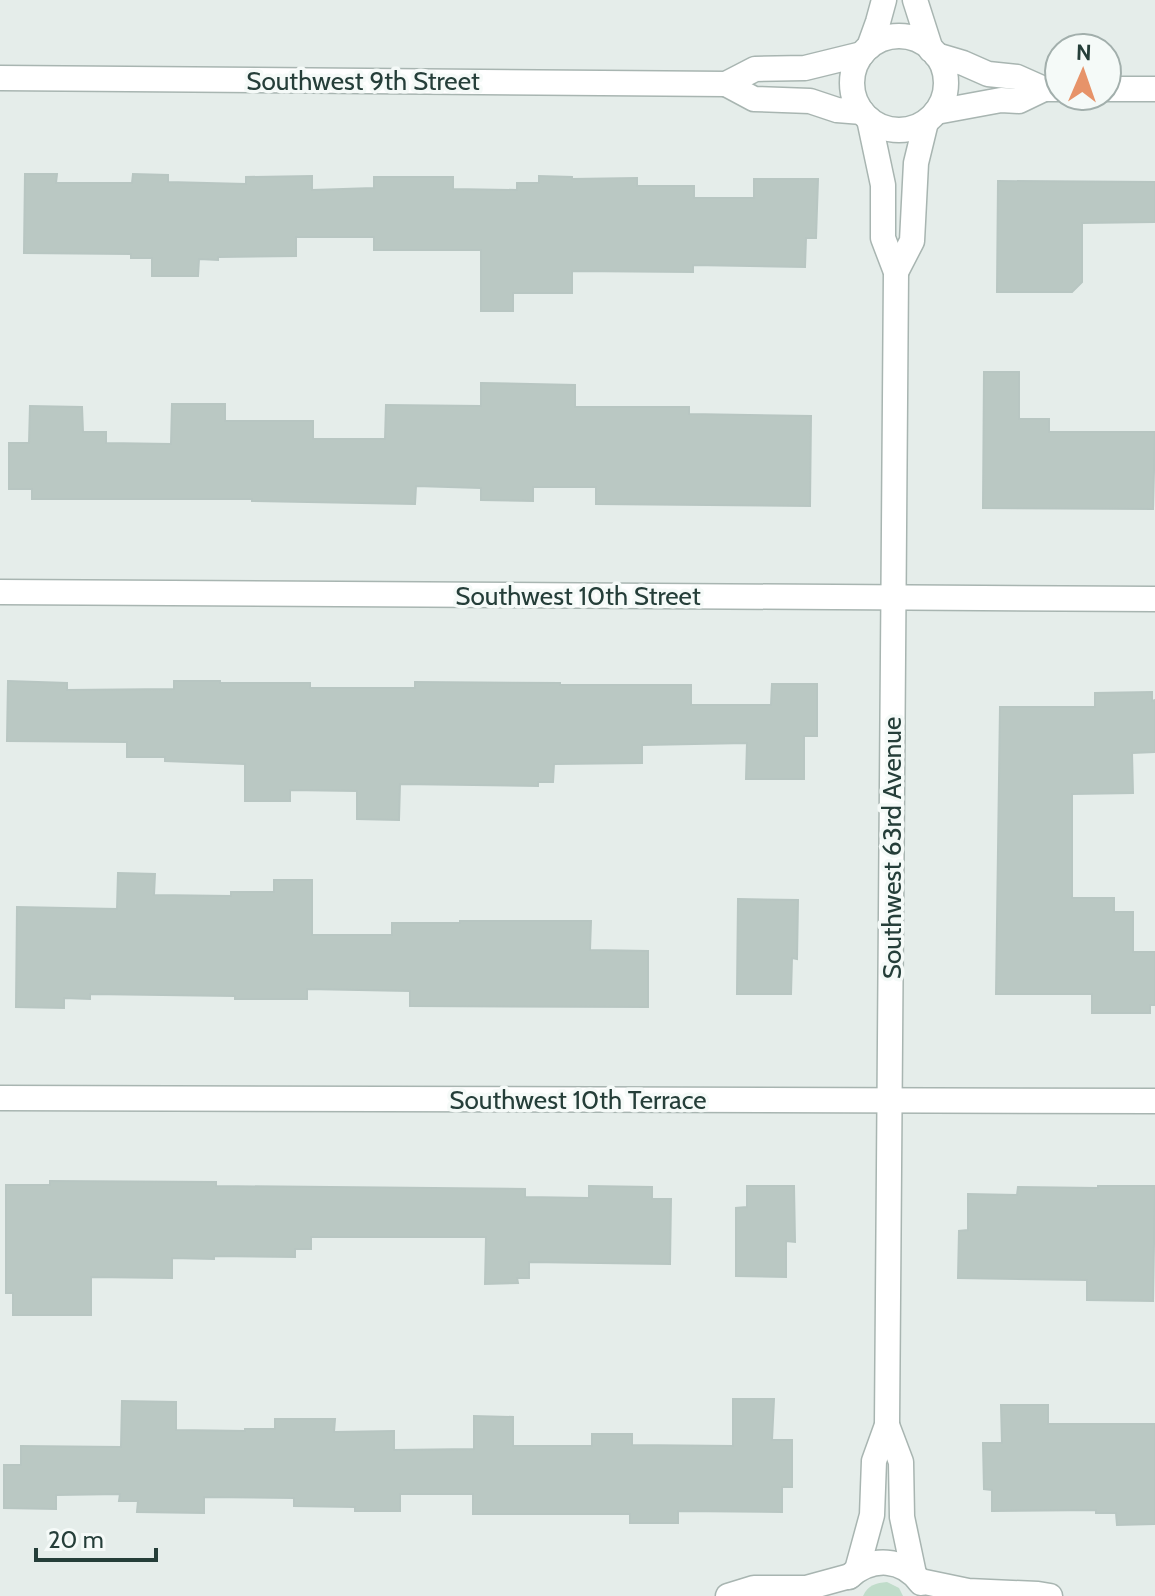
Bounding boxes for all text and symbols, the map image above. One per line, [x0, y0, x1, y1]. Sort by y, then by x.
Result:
north arrow [1043, 32, 1123, 112]
text: N [1075, 39, 1092, 66]
street label: Southwest 9th Street [246, 65, 480, 97]
street label: Southwest 10th Street [455, 580, 701, 612]
street label: Southwest 63rd Avenue [876, 717, 908, 979]
street label: Southwest 10th Terrace [449, 1084, 707, 1116]
scale bar [36, 1512, 156, 1562]
text: 20 m [48, 1525, 104, 1554]

